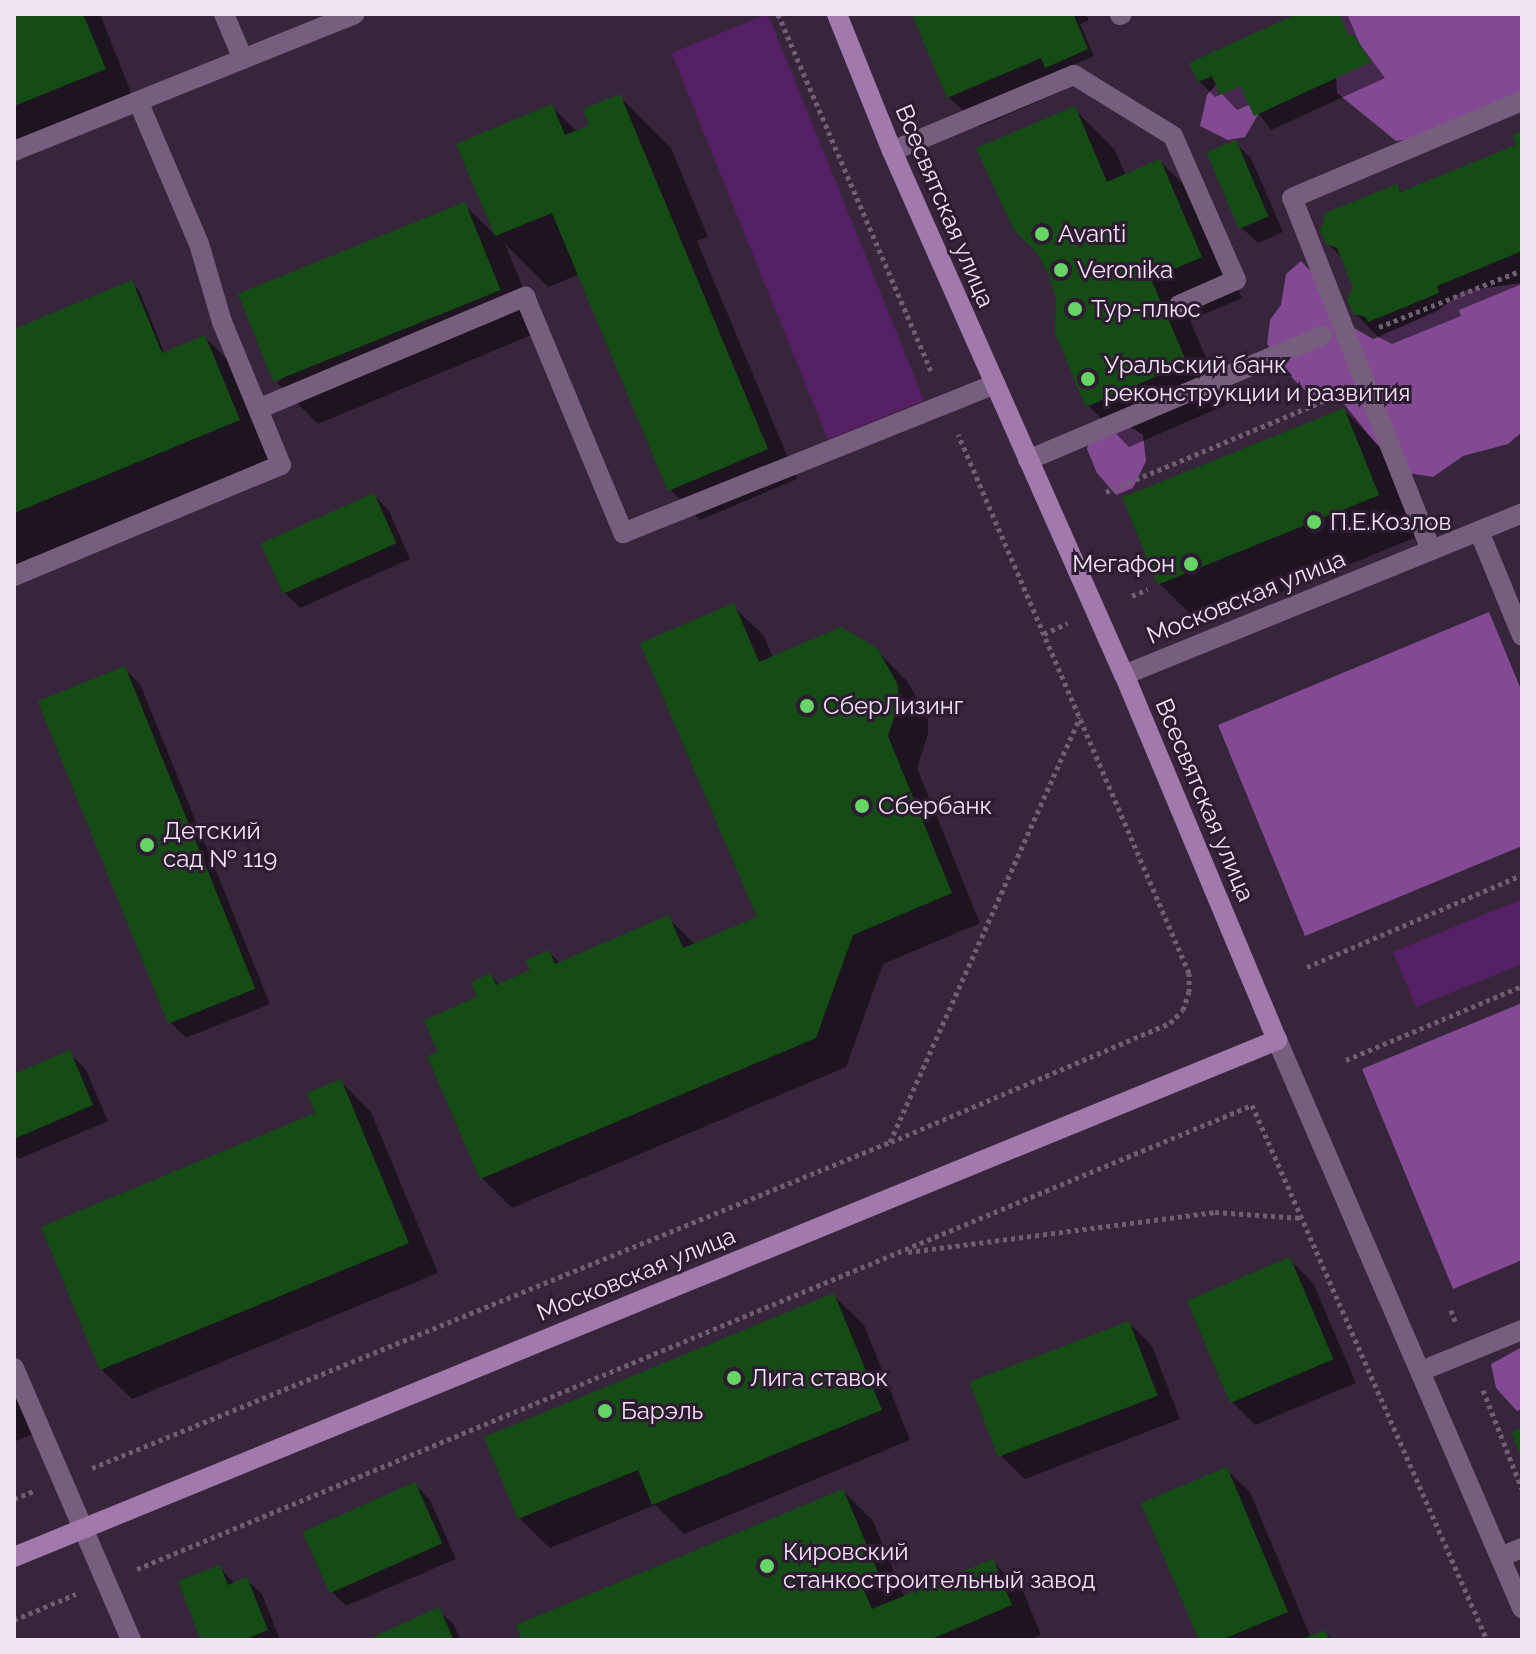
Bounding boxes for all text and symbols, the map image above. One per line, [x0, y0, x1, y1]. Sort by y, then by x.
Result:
street label: Всесвятская улица [889, 100, 1001, 312]
place label: Avanti [1058, 220, 1126, 248]
marker: Avanti [1033, 225, 1051, 243]
place label: Veronika [1077, 256, 1173, 284]
marker: Veronika [1052, 261, 1070, 279]
place label: Тур-плюс [1091, 295, 1201, 323]
marker: Тур-плюс [1066, 300, 1084, 318]
place label: Уральский банк реконструкции и развития [1104, 351, 1411, 407]
marker: Уральский банк реконструкции и развития [1079, 370, 1097, 388]
place label: П.Е.Козлов [1330, 508, 1451, 536]
marker: П.Е.Козлов [1305, 513, 1323, 531]
street label: Московская улица [1142, 544, 1350, 650]
place label: Мегафон [1072, 550, 1175, 578]
marker: Мегафон [1182, 555, 1200, 573]
place label: СберЛизинг [823, 692, 964, 720]
street label: Всесвятская улица [1149, 694, 1261, 906]
marker: СберЛизинг [798, 697, 816, 715]
place label: Сбербанк [878, 792, 992, 820]
marker: Сбербанк [853, 797, 871, 815]
place label: Детский сад № 119 [163, 817, 277, 873]
marker: Детский сад № 119 [138, 836, 156, 854]
street label: Московская улица [532, 1221, 740, 1327]
place label: Лига ставок [750, 1364, 888, 1392]
marker: Лига ставок [725, 1369, 743, 1387]
place label: Барэль [621, 1397, 703, 1425]
marker: Барэль [596, 1402, 614, 1420]
place label: Кировский станкостроительный завод [783, 1538, 1095, 1594]
marker: Кировский станкостроительный завод [758, 1557, 776, 1575]

